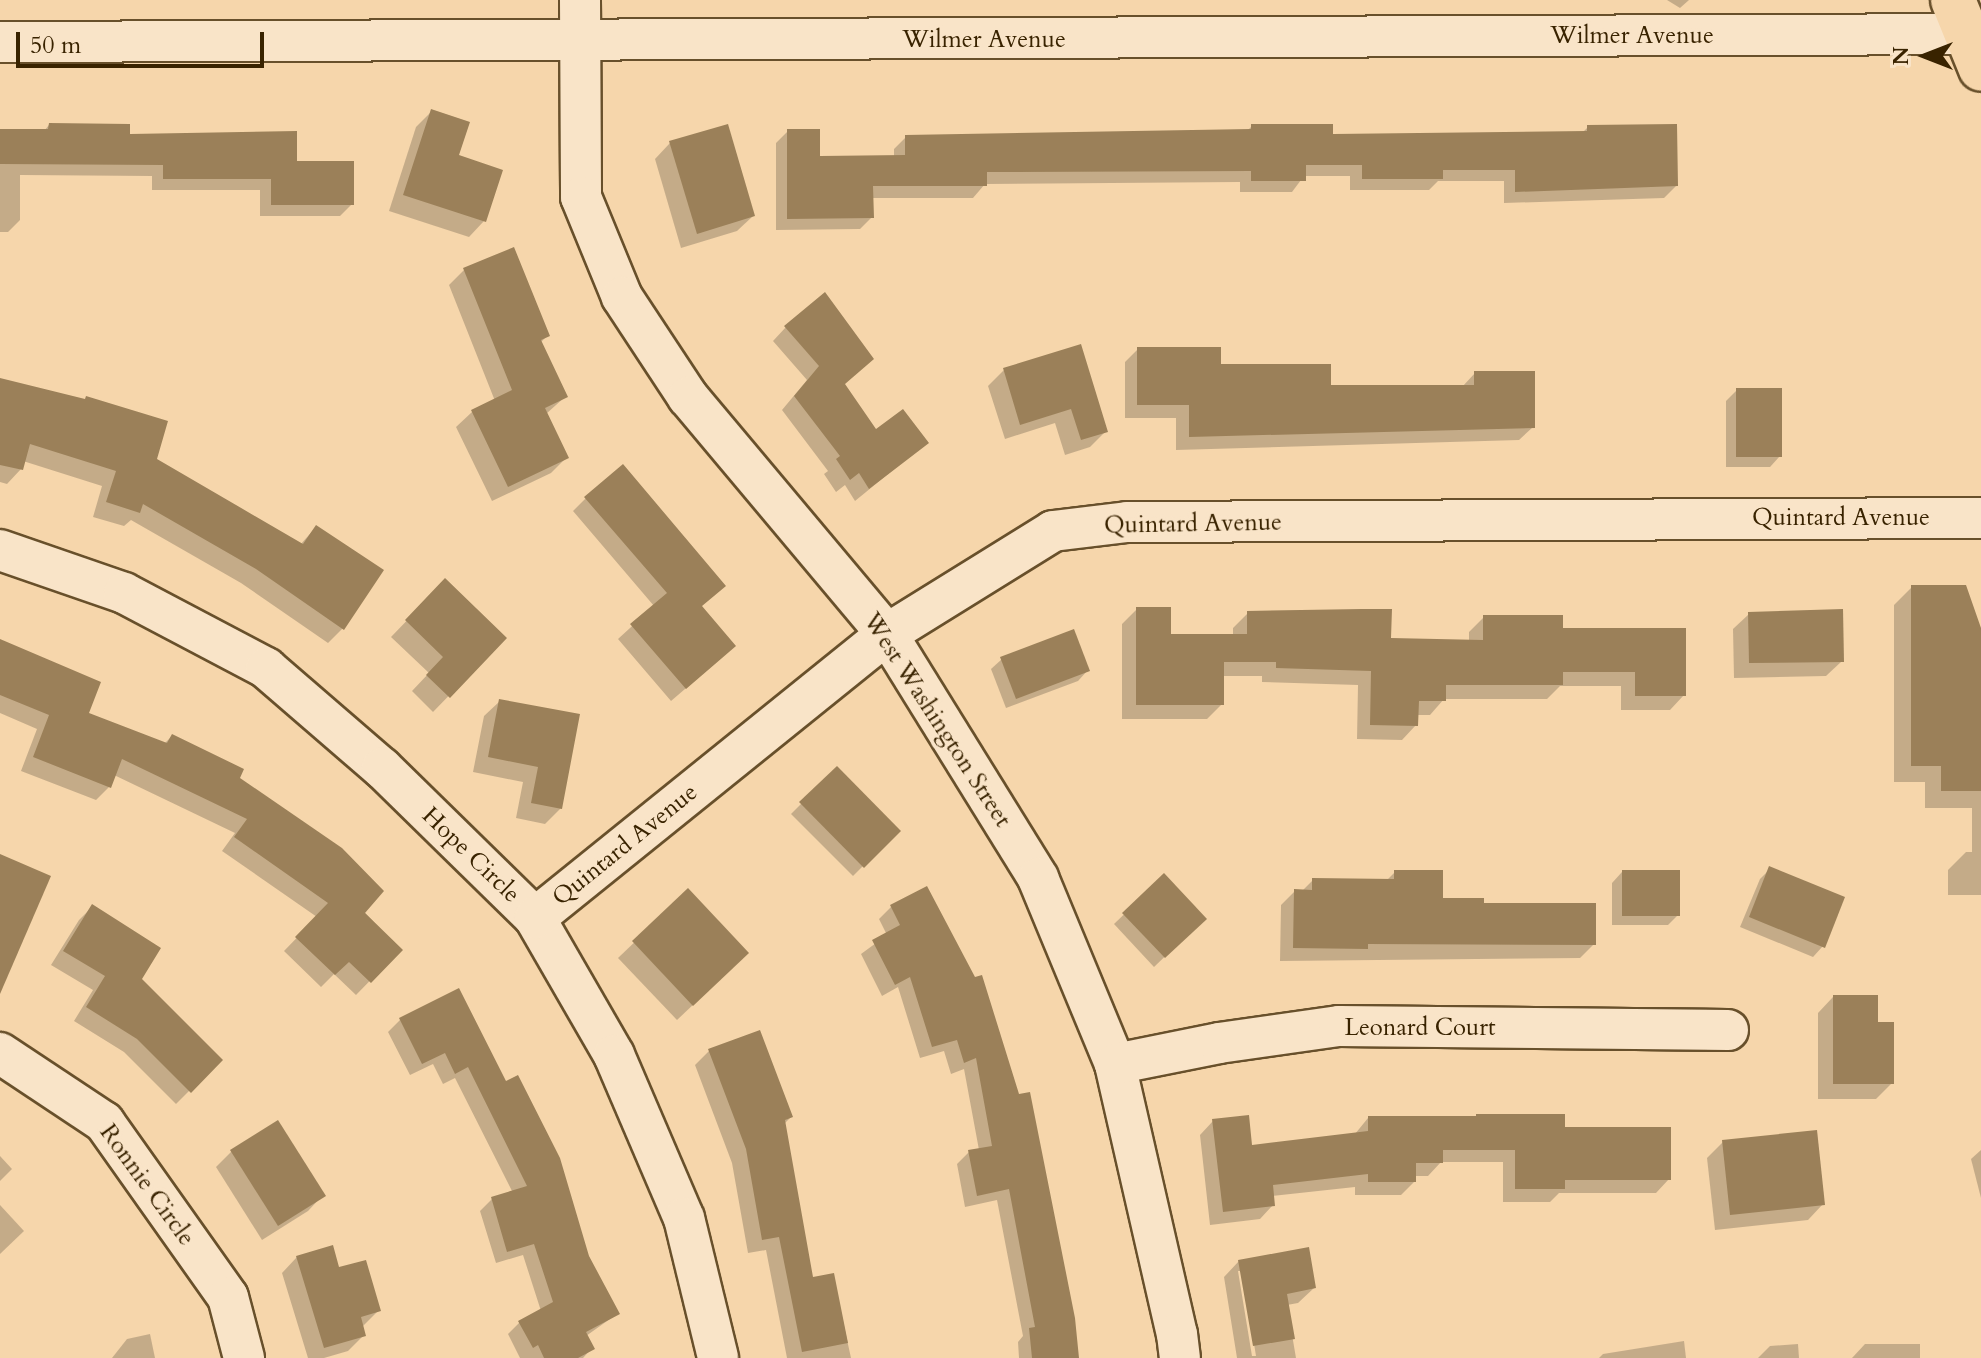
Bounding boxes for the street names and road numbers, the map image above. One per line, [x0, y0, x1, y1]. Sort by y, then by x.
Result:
street label: Wilmer Avenue [1550, 22, 1714, 50]
street label: Wilmer Avenue [902, 26, 1066, 54]
street label: Quintard Avenue [1752, 504, 1930, 532]
street label: Quintard Avenue [1104, 508, 1282, 540]
street label: West Washington Street [857, 607, 1017, 833]
street label: Quintard Avenue [547, 778, 703, 912]
street label: Hope Circle [416, 801, 526, 909]
street label: Leonard Court [1344, 1014, 1496, 1042]
street label: Ronnie Circle [93, 1119, 201, 1251]

